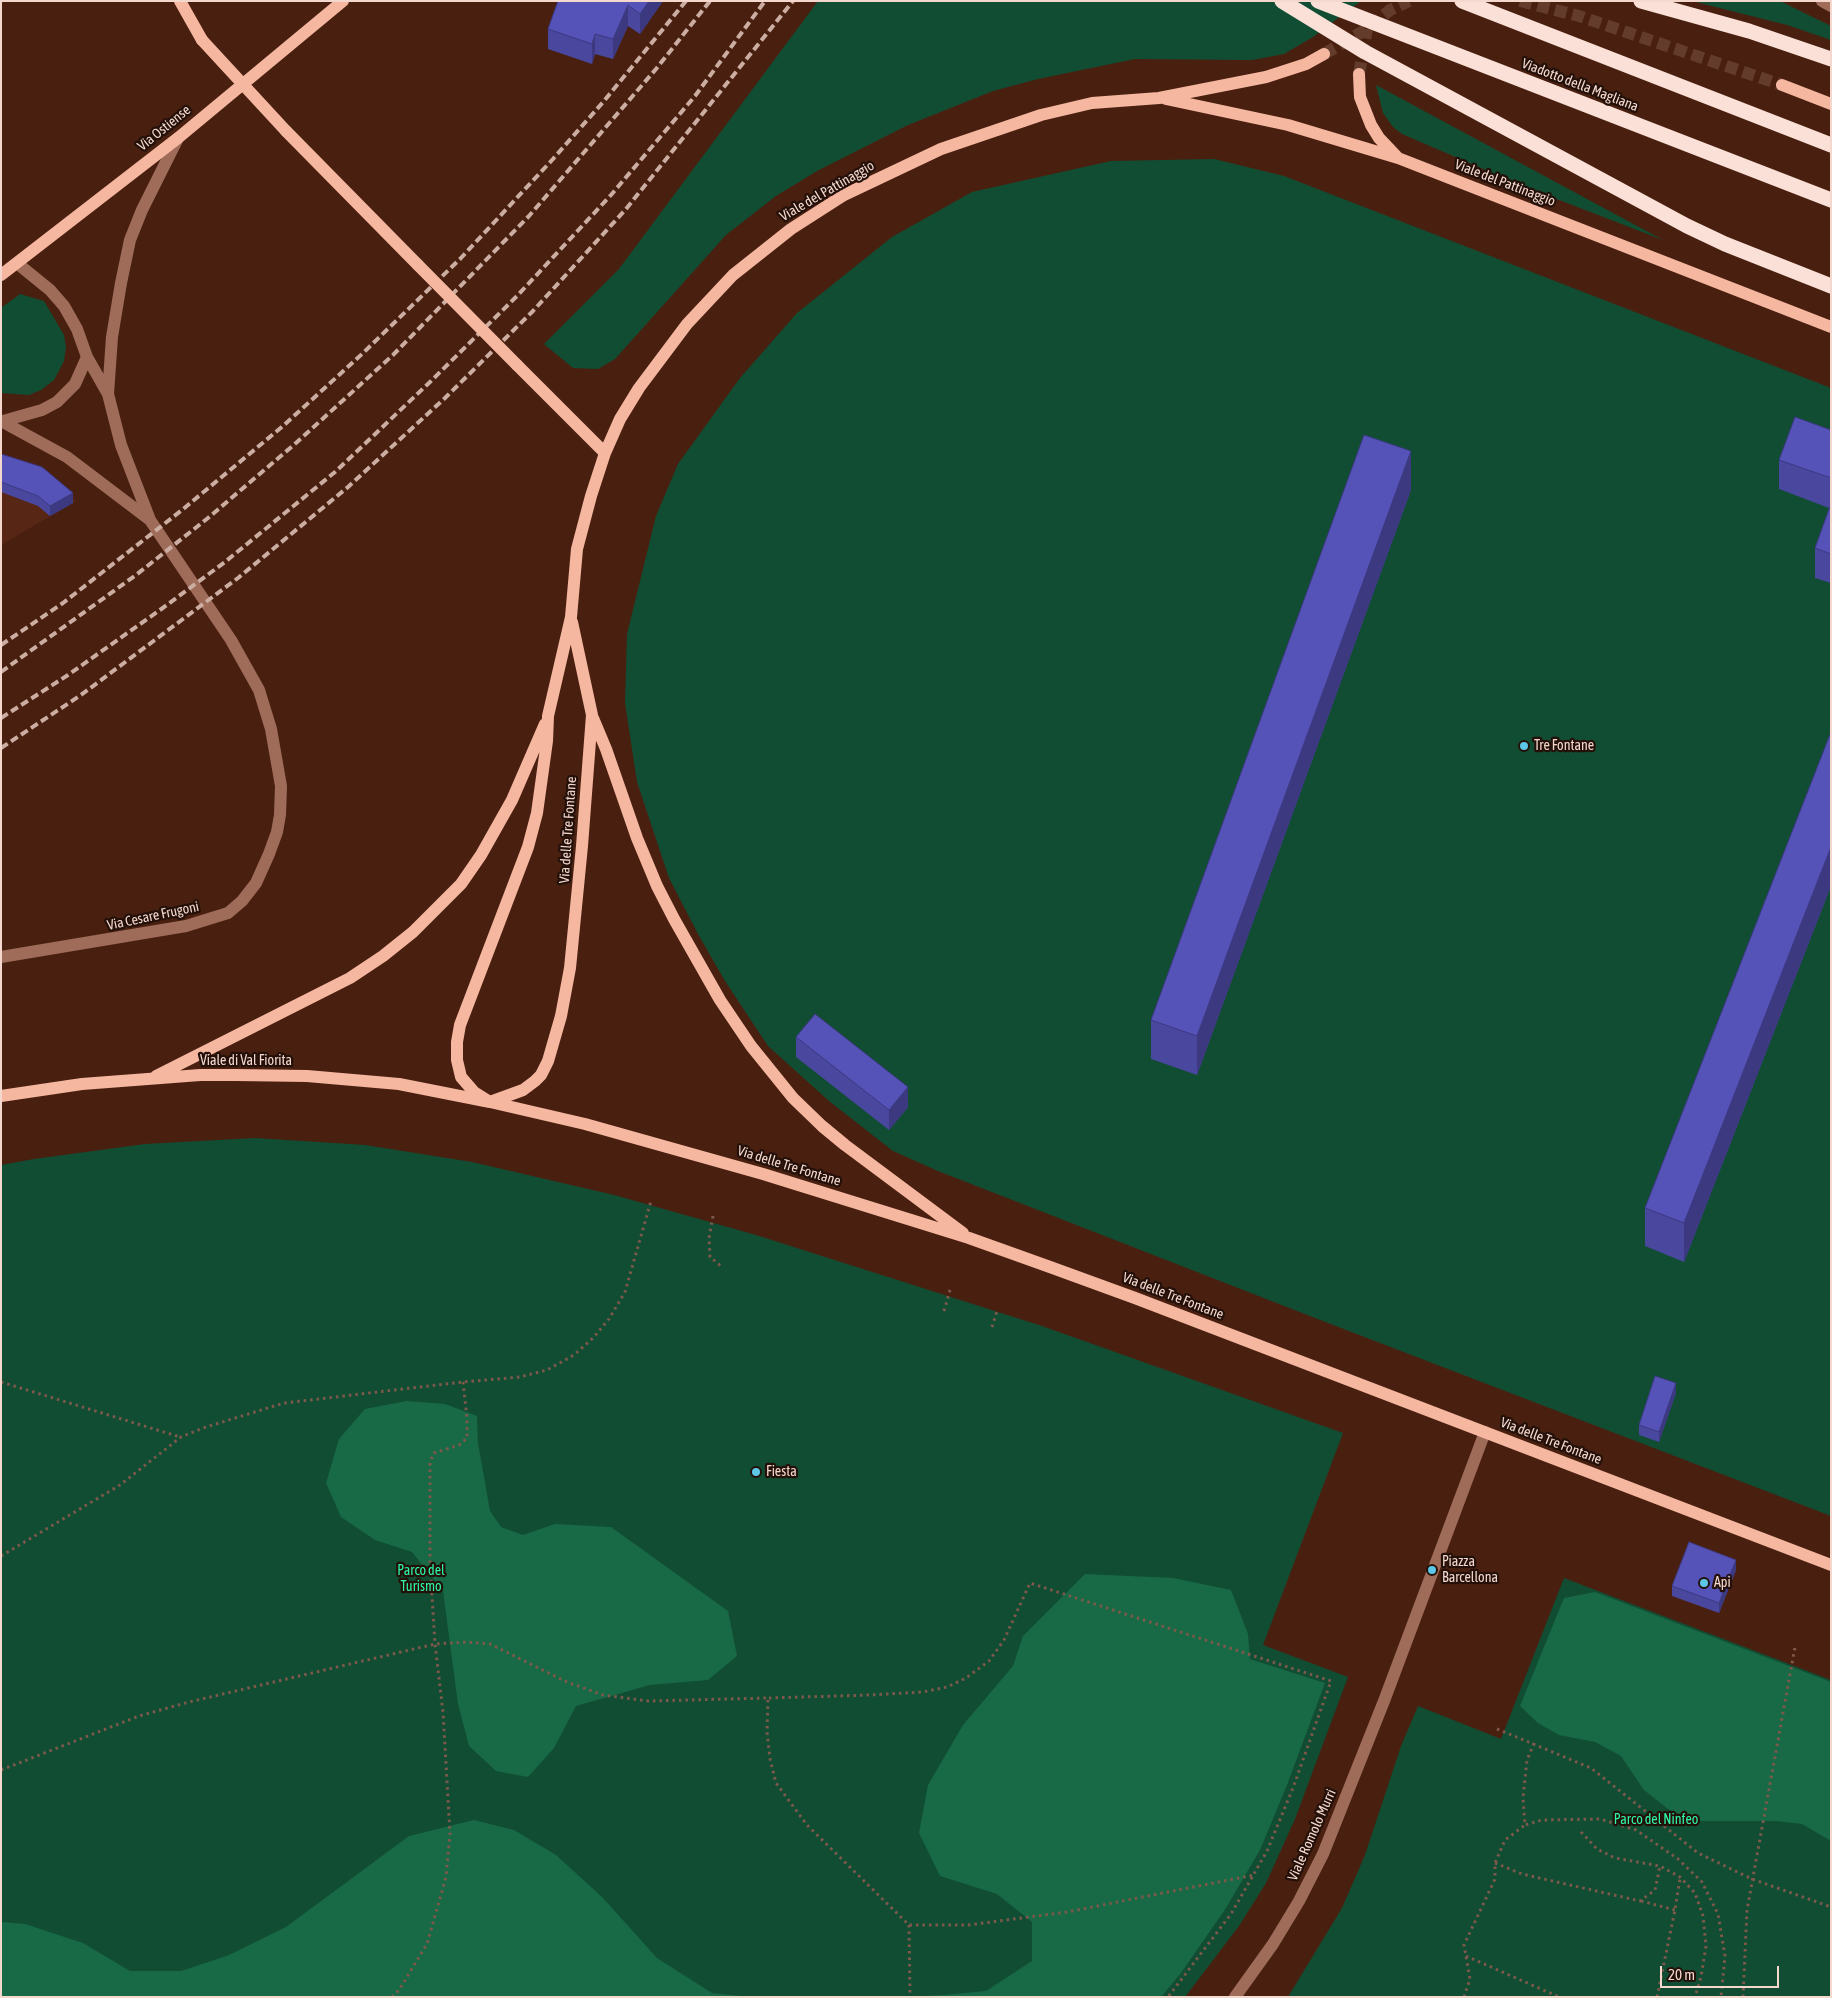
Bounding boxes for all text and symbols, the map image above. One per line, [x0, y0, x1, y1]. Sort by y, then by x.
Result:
street label: Viadotto della Magliana [1519, 55, 1641, 115]
street label: Via Ostiense [134, 102, 194, 154]
street label: Viale del Pattinaggio [1452, 156, 1558, 210]
street label: Viale del Pattinaggio [777, 157, 877, 225]
place label: Tre Fontane [1534, 738, 1594, 754]
marker: Tre Fontane [1518, 740, 1530, 752]
street label: Via delle Tre Fontane [556, 776, 580, 884]
street label: Via Cesare Frugoni [105, 898, 201, 934]
street label: Viale di Val Fiorita [200, 1053, 292, 1069]
street label: Via delle Tre Fontane [735, 1142, 843, 1190]
street label: Via delle Tre Fontane [1120, 1269, 1226, 1323]
street label: Via delle Tre Fontane [1498, 1414, 1604, 1468]
place label: Fiesta [766, 1464, 797, 1480]
marker: Fiesta [750, 1466, 762, 1478]
place label: Piazza Barcellona [1442, 1554, 1498, 1586]
park label: Parco del Turismo [397, 1563, 445, 1595]
marker: Piazza Barcellona [1426, 1564, 1438, 1576]
place label: Api [1714, 1575, 1731, 1591]
marker: Api [1698, 1577, 1710, 1589]
street label: Viale Romolo Murri [1284, 1787, 1340, 1883]
park label: Parco del Ninfeo [1614, 1812, 1698, 1828]
scale bar [1662, 1956, 1781, 1988]
text: 20 m [1668, 1966, 1695, 1983]

